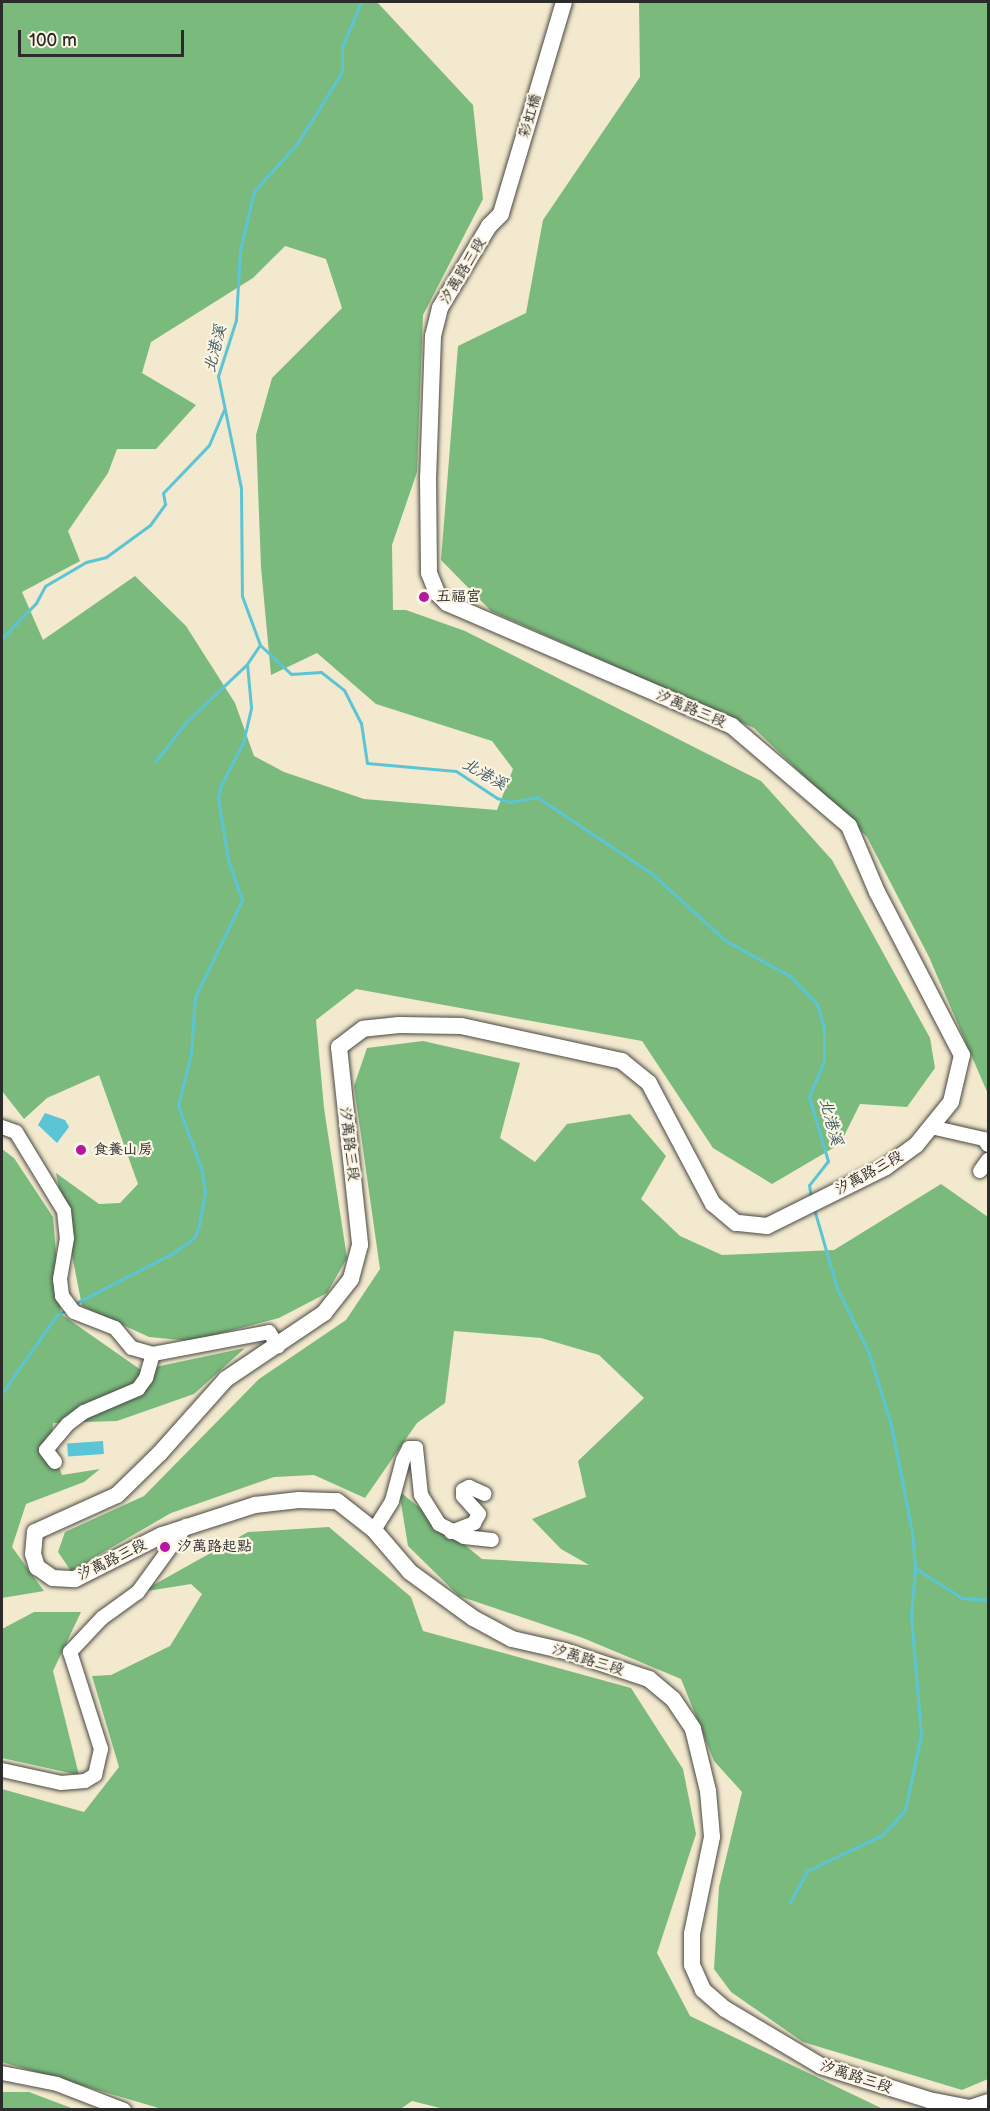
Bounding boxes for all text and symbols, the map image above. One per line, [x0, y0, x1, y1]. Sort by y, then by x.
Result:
scale bar [21, 18, 188, 56]
text: 100 m [29, 30, 77, 51]
street label: 彩虹橋 [515, 92, 545, 140]
street label: 汐萬路三段 [436, 234, 490, 308]
water label: 北港溪 [201, 323, 231, 375]
place label: 五福宮 [436, 588, 481, 606]
marker: 五福宮 [417, 590, 431, 604]
street label: 汐萬路三段 [653, 686, 729, 732]
water label: 北港溪 [458, 755, 510, 795]
water label: 北港溪 [815, 1096, 845, 1148]
street label: 汐萬路三段 [335, 1106, 363, 1182]
place label: 食養山房 [93, 1141, 153, 1159]
marker: 食養山房 [74, 1143, 88, 1157]
street label: 汐萬路三段 [832, 1147, 906, 1199]
street label: 汐萬路三段 [74, 1535, 150, 1585]
place label: 汐萬路起點 [177, 1538, 252, 1556]
marker: 汐萬路起點 [158, 1540, 172, 1554]
street label: 汐萬路三段 [550, 1640, 626, 1680]
street label: 汐萬路三段 [818, 2057, 894, 2097]

